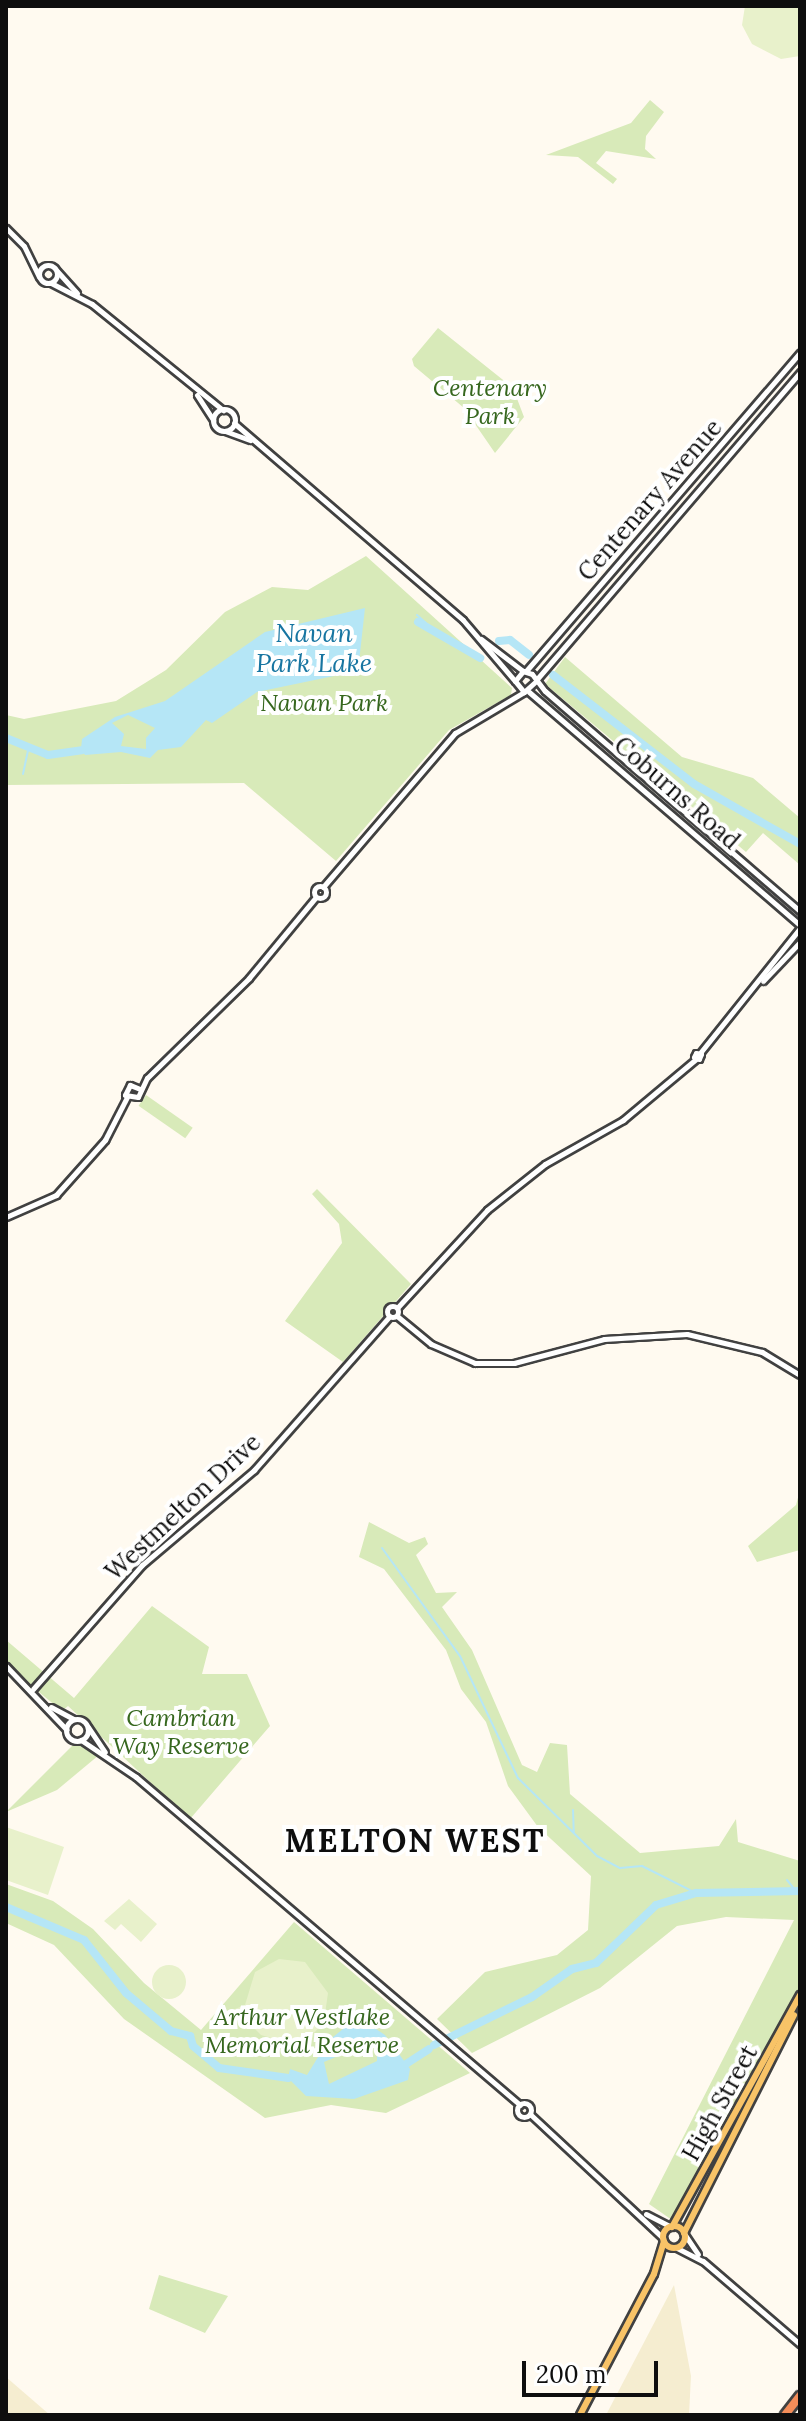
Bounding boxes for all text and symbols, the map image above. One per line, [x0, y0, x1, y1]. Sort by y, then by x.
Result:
park label: Centenary Park [433, 374, 547, 430]
street label: Centenary Avenue [572, 413, 728, 587]
water label: Navan Park Lake [256, 617, 372, 678]
park label: Navan Park [260, 689, 388, 717]
street label: Coburns Road [608, 731, 746, 855]
street label: Westmelton Drive [99, 1428, 267, 1586]
park label: Cambrian Way Reserve [112, 1704, 250, 1760]
district label: MELTON WEST [284, 1822, 546, 1860]
park label: Arthur Westlake Memorial Reserve [205, 2003, 399, 2059]
street label: High Street [676, 2040, 764, 2166]
scale bar [526, 2345, 662, 2395]
text: 200 m [536, 2359, 606, 2390]

